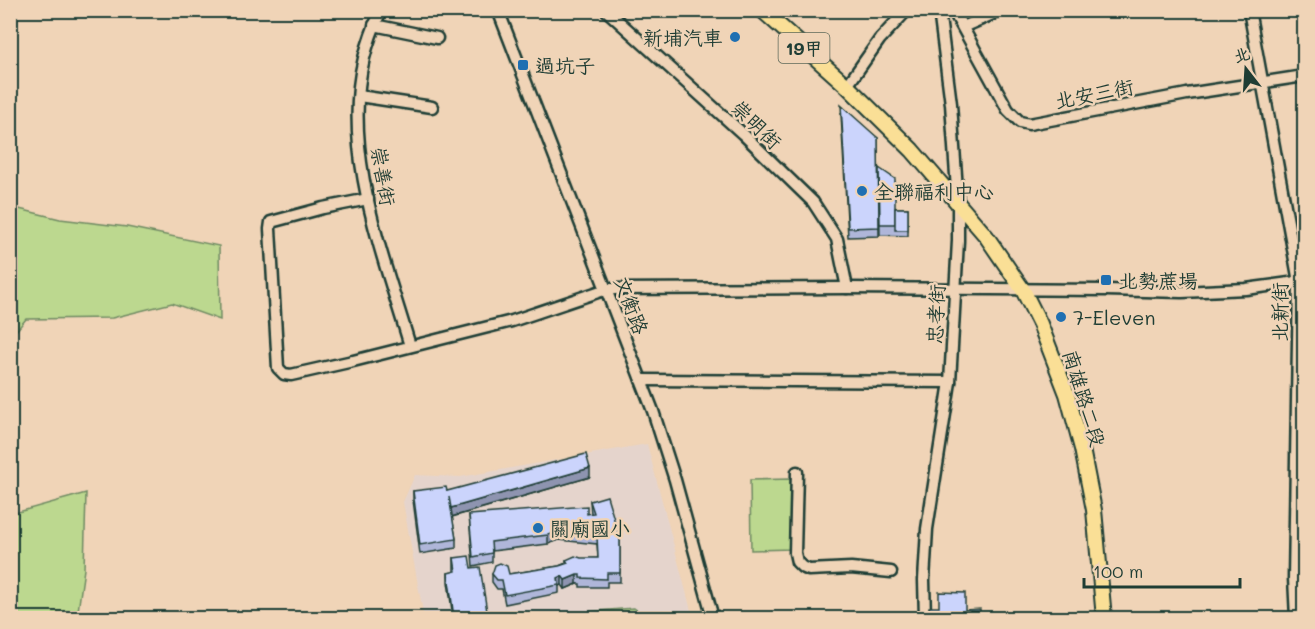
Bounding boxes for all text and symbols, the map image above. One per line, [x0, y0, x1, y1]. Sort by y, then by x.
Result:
place label: 新埔汽車 [643, 24, 723, 50]
marker: 新埔汽車 [728, 30, 742, 44]
road number: 19甲 [778, 33, 830, 63]
north arrow [1216, 39, 1276, 99]
text: 北 [1231, 42, 1252, 67]
place label: 過坑子 [535, 52, 595, 78]
marker: 過坑子 [516, 58, 530, 72]
street label: 北安三街 [1052, 73, 1136, 113]
street label: 崇明街 [726, 94, 788, 154]
street label: 崇善街 [366, 144, 402, 208]
place label: 全聯福利中心 [874, 178, 994, 204]
marker: 全聯福利中心 [855, 184, 869, 198]
place label: 北勢蔗場 [1118, 267, 1198, 293]
street label: 文衡路 [609, 272, 655, 339]
marker: 北勢蔗場 [1099, 273, 1113, 287]
street label: 北新街 [1266, 282, 1292, 342]
street label: 忠孝街 [920, 283, 950, 345]
place label: 7-Eleven [1073, 304, 1155, 330]
marker: 7-Eleven [1054, 310, 1068, 324]
street label: 南雄路二段 [1058, 346, 1112, 450]
place label: 關廟國小 [550, 515, 630, 541]
marker: 關廟國小 [531, 521, 545, 535]
scale bar [1084, 551, 1240, 589]
text: 100 m [1093, 559, 1143, 583]

